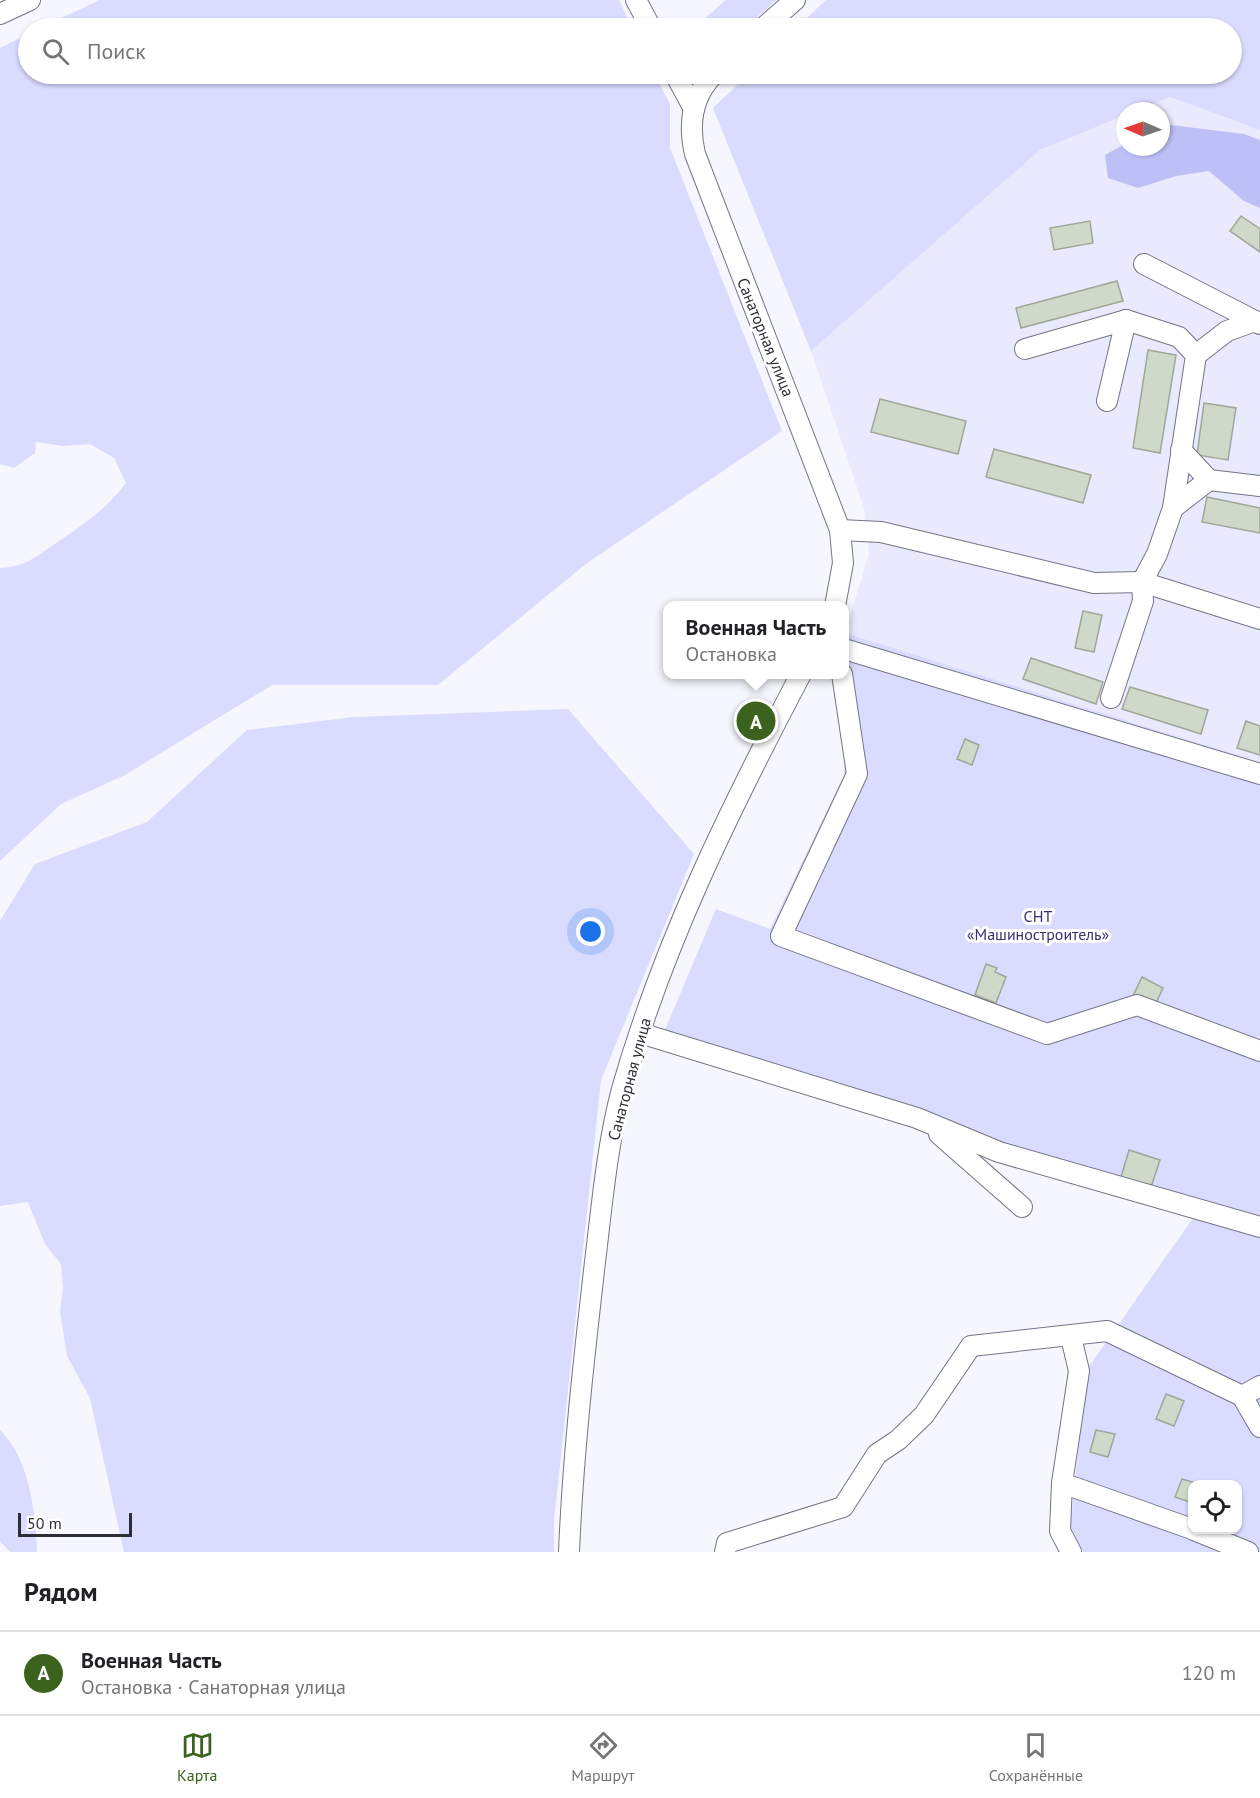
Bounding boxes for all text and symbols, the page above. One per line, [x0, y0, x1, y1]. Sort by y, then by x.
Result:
search box [18, 18, 1242, 84]
icon: search [39, 35, 72, 68]
text: Поиск [87, 37, 146, 65]
north arrow [1116, 102, 1170, 156]
street label: Санаторная улица [733, 275, 799, 399]
popup [663, 601, 849, 679]
text: Военная Часть [686, 613, 826, 641]
text: Остановка [686, 641, 777, 667]
pin: A [736, 698, 776, 744]
park label: СНТ «Машиностроитель» [967, 906, 1109, 944]
your location [576, 917, 605, 946]
street label: Санаторная улица [603, 1015, 655, 1143]
map controls [1188, 1480, 1242, 1534]
button: locate [1188, 1480, 1242, 1534]
scale bar [18, 1510, 132, 1538]
text: 50 m [27, 1513, 62, 1533]
text: Рядом [24, 1575, 98, 1608]
text: Военная Часть [81, 1646, 222, 1674]
text: A [37, 1660, 50, 1686]
text: 120 m [1182, 1660, 1236, 1686]
text: Остановка · Санаторная улица [81, 1674, 346, 1700]
tab: Карта [177, 1729, 217, 1785]
tab: Маршрут [571, 1729, 635, 1785]
tab: Сохранённые [989, 1729, 1083, 1785]

